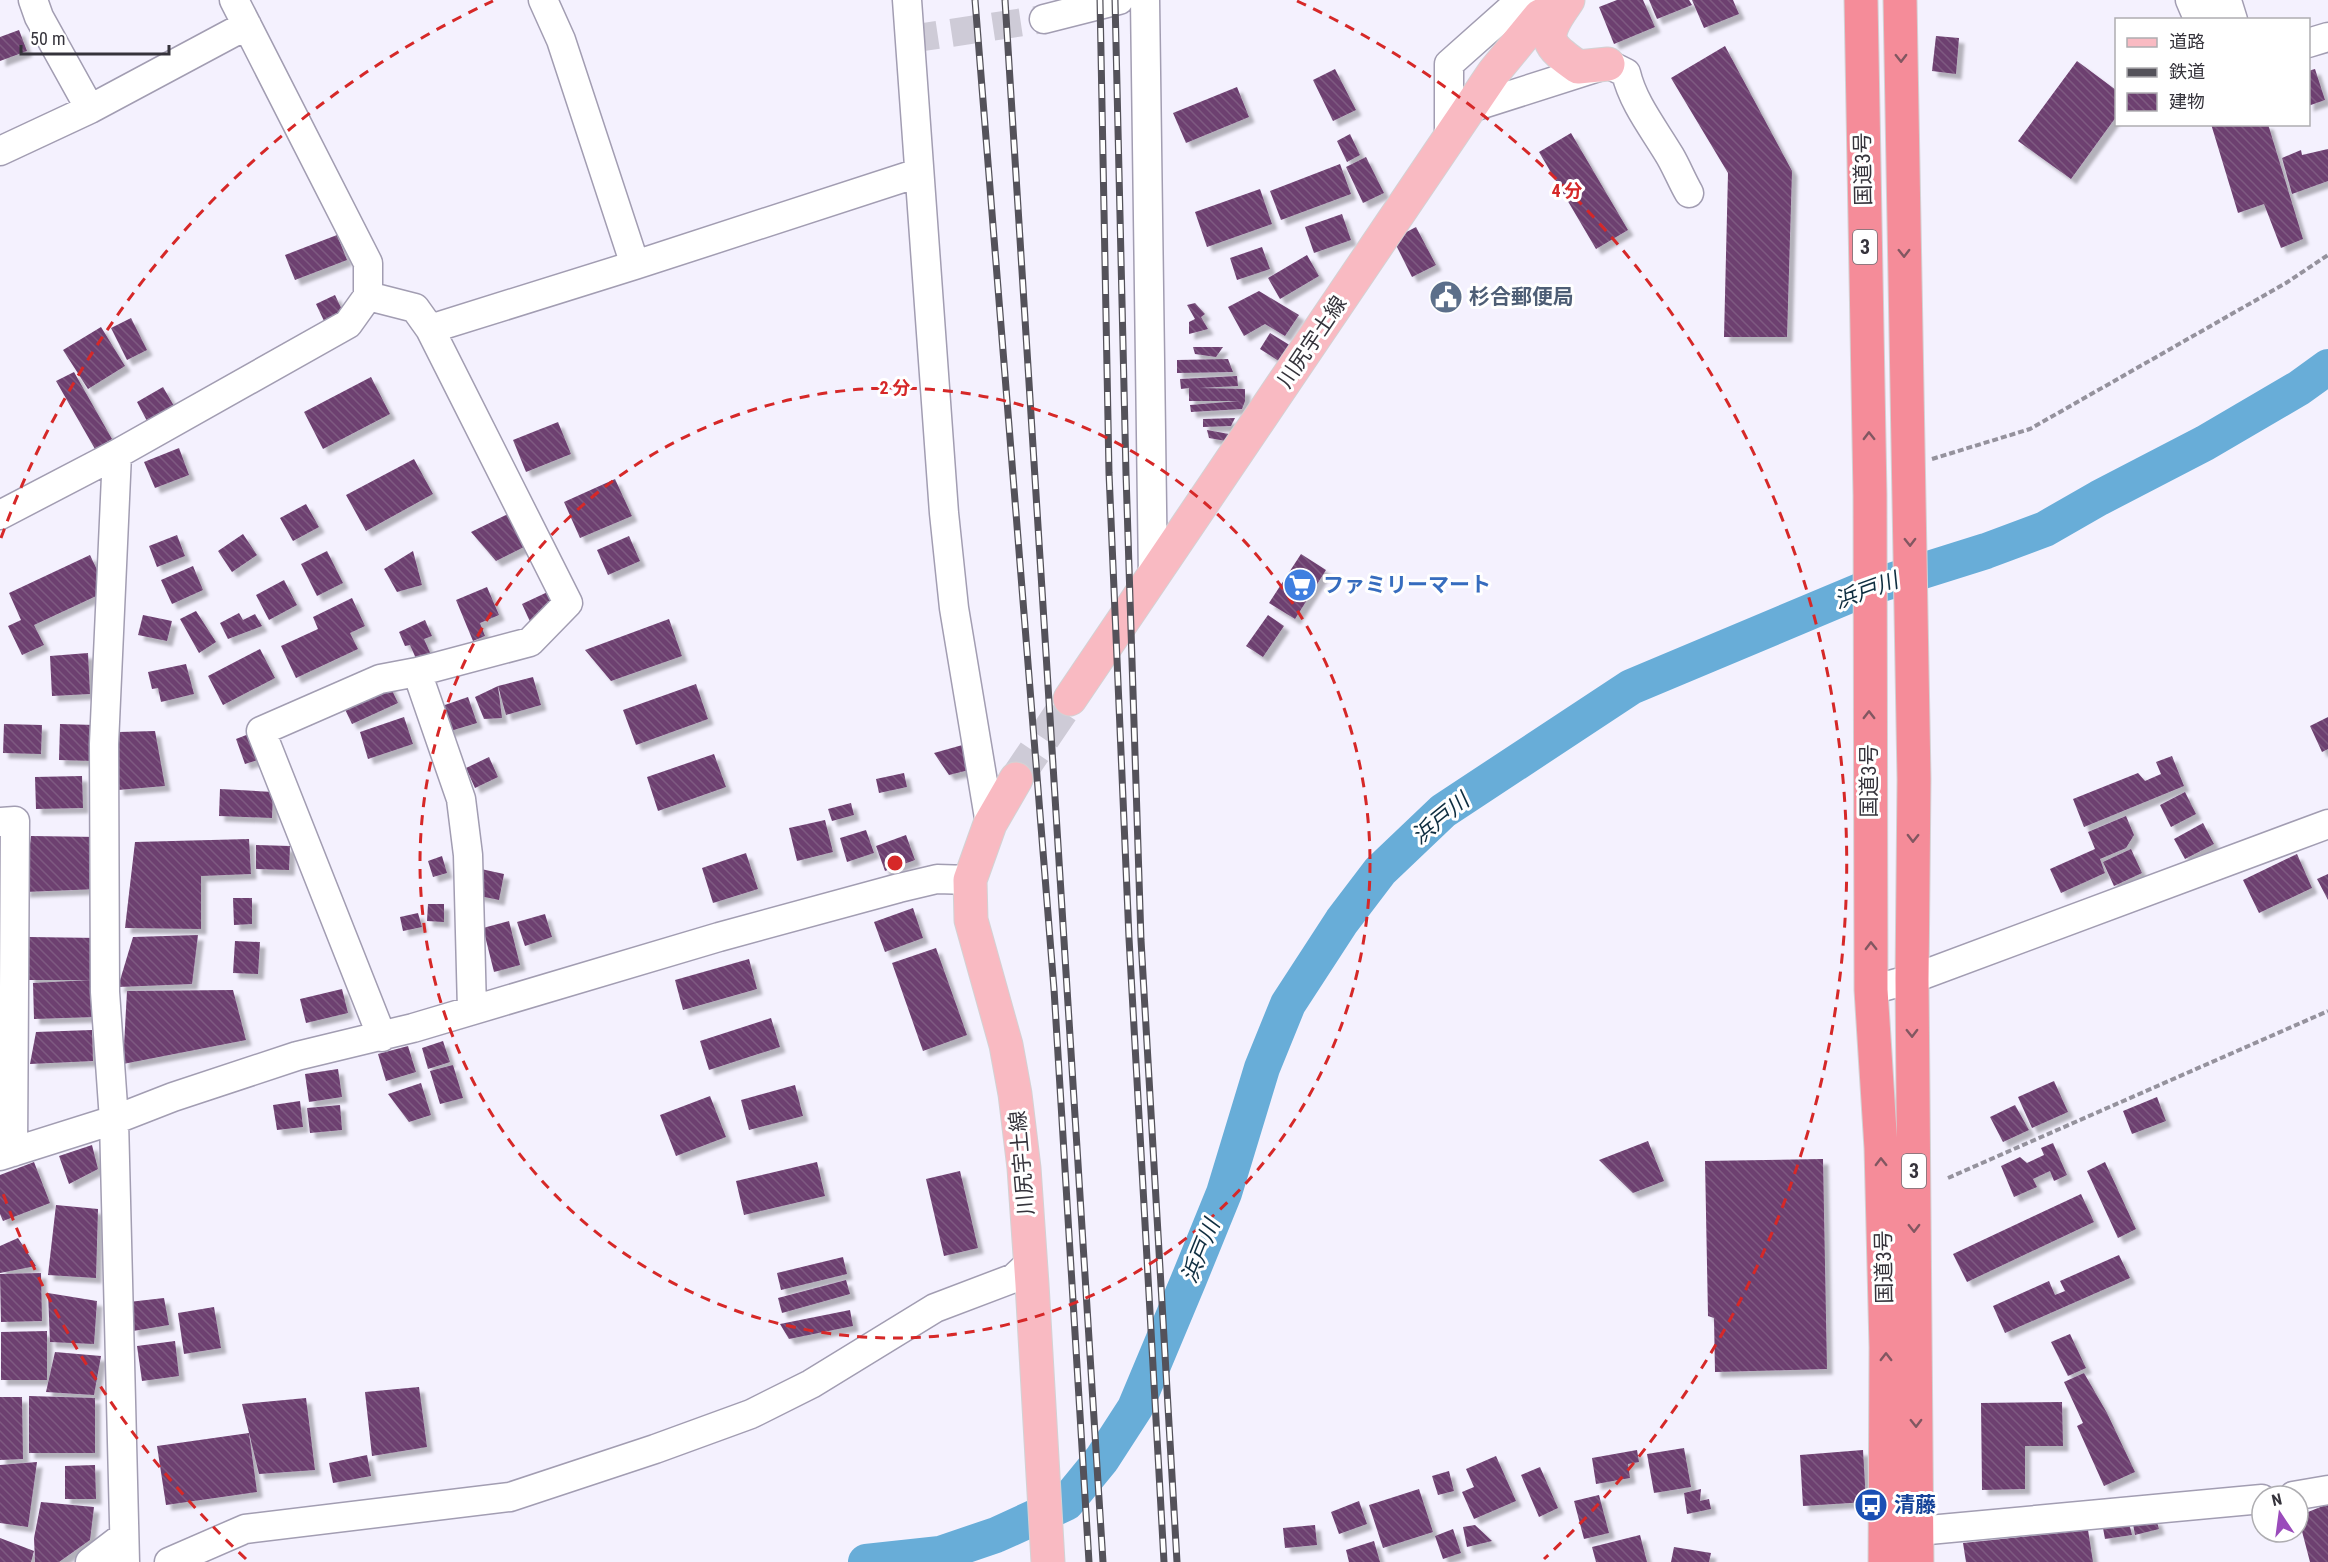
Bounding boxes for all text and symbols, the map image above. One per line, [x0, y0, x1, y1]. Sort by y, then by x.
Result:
scale bar [21, 18, 170, 56]
legend [2115, 18, 2310, 126]
text: 50 m [30, 28, 65, 49]
text: 道路 [2169, 31, 2205, 52]
one-way arrow [1895, 54, 1907, 63]
text: 鉄道 [2169, 61, 2205, 82]
text: 建物 [2169, 91, 2205, 112]
street label: 国道3号 [1850, 132, 1876, 206]
text: 4 分 [1551, 180, 1583, 201]
road number: 3 [1853, 230, 1877, 264]
one-way arrow [1898, 249, 1911, 258]
public building icon: 杉合郵便局 [1428, 279, 1464, 315]
place label: 杉合郵便局 [1469, 285, 1574, 309]
street label: 川尻宇土線 [1273, 292, 1351, 392]
text: 2 分 [879, 377, 911, 398]
one-way arrow [1862, 432, 1875, 441]
one-way arrow [1903, 538, 1916, 547]
supermarket icon: ファミリーマート [1282, 567, 1318, 603]
water label: 浜戸川 [1831, 567, 1903, 614]
place label: ファミリーマート [1323, 573, 1491, 597]
one-way arrow [1863, 711, 1875, 720]
street label: 国道3号 [1857, 744, 1881, 818]
water label: 浜戸川 [1407, 787, 1475, 849]
one-way arrow [1907, 833, 1919, 842]
centre of rings [885, 853, 905, 873]
one-way arrow [1865, 941, 1877, 950]
one-way arrow [1906, 1028, 1918, 1037]
street label: 川尻宇土線 [1005, 1110, 1039, 1216]
road number: 3 [1902, 1154, 1926, 1188]
one-way arrow [1875, 1157, 1888, 1166]
water label: 浜戸川 [1177, 1214, 1225, 1286]
one-way arrow [1908, 1223, 1920, 1232]
street label: 国道3号 [1871, 1230, 1897, 1304]
one-way arrow [1880, 1352, 1892, 1361]
one-way arrow [1910, 1418, 1923, 1427]
north arrow [2250, 1484, 2310, 1544]
bus stop icon: 清藤 [1853, 1487, 1889, 1523]
text: N [2270, 1490, 2284, 1510]
place label: 清藤 [1894, 1493, 1936, 1517]

